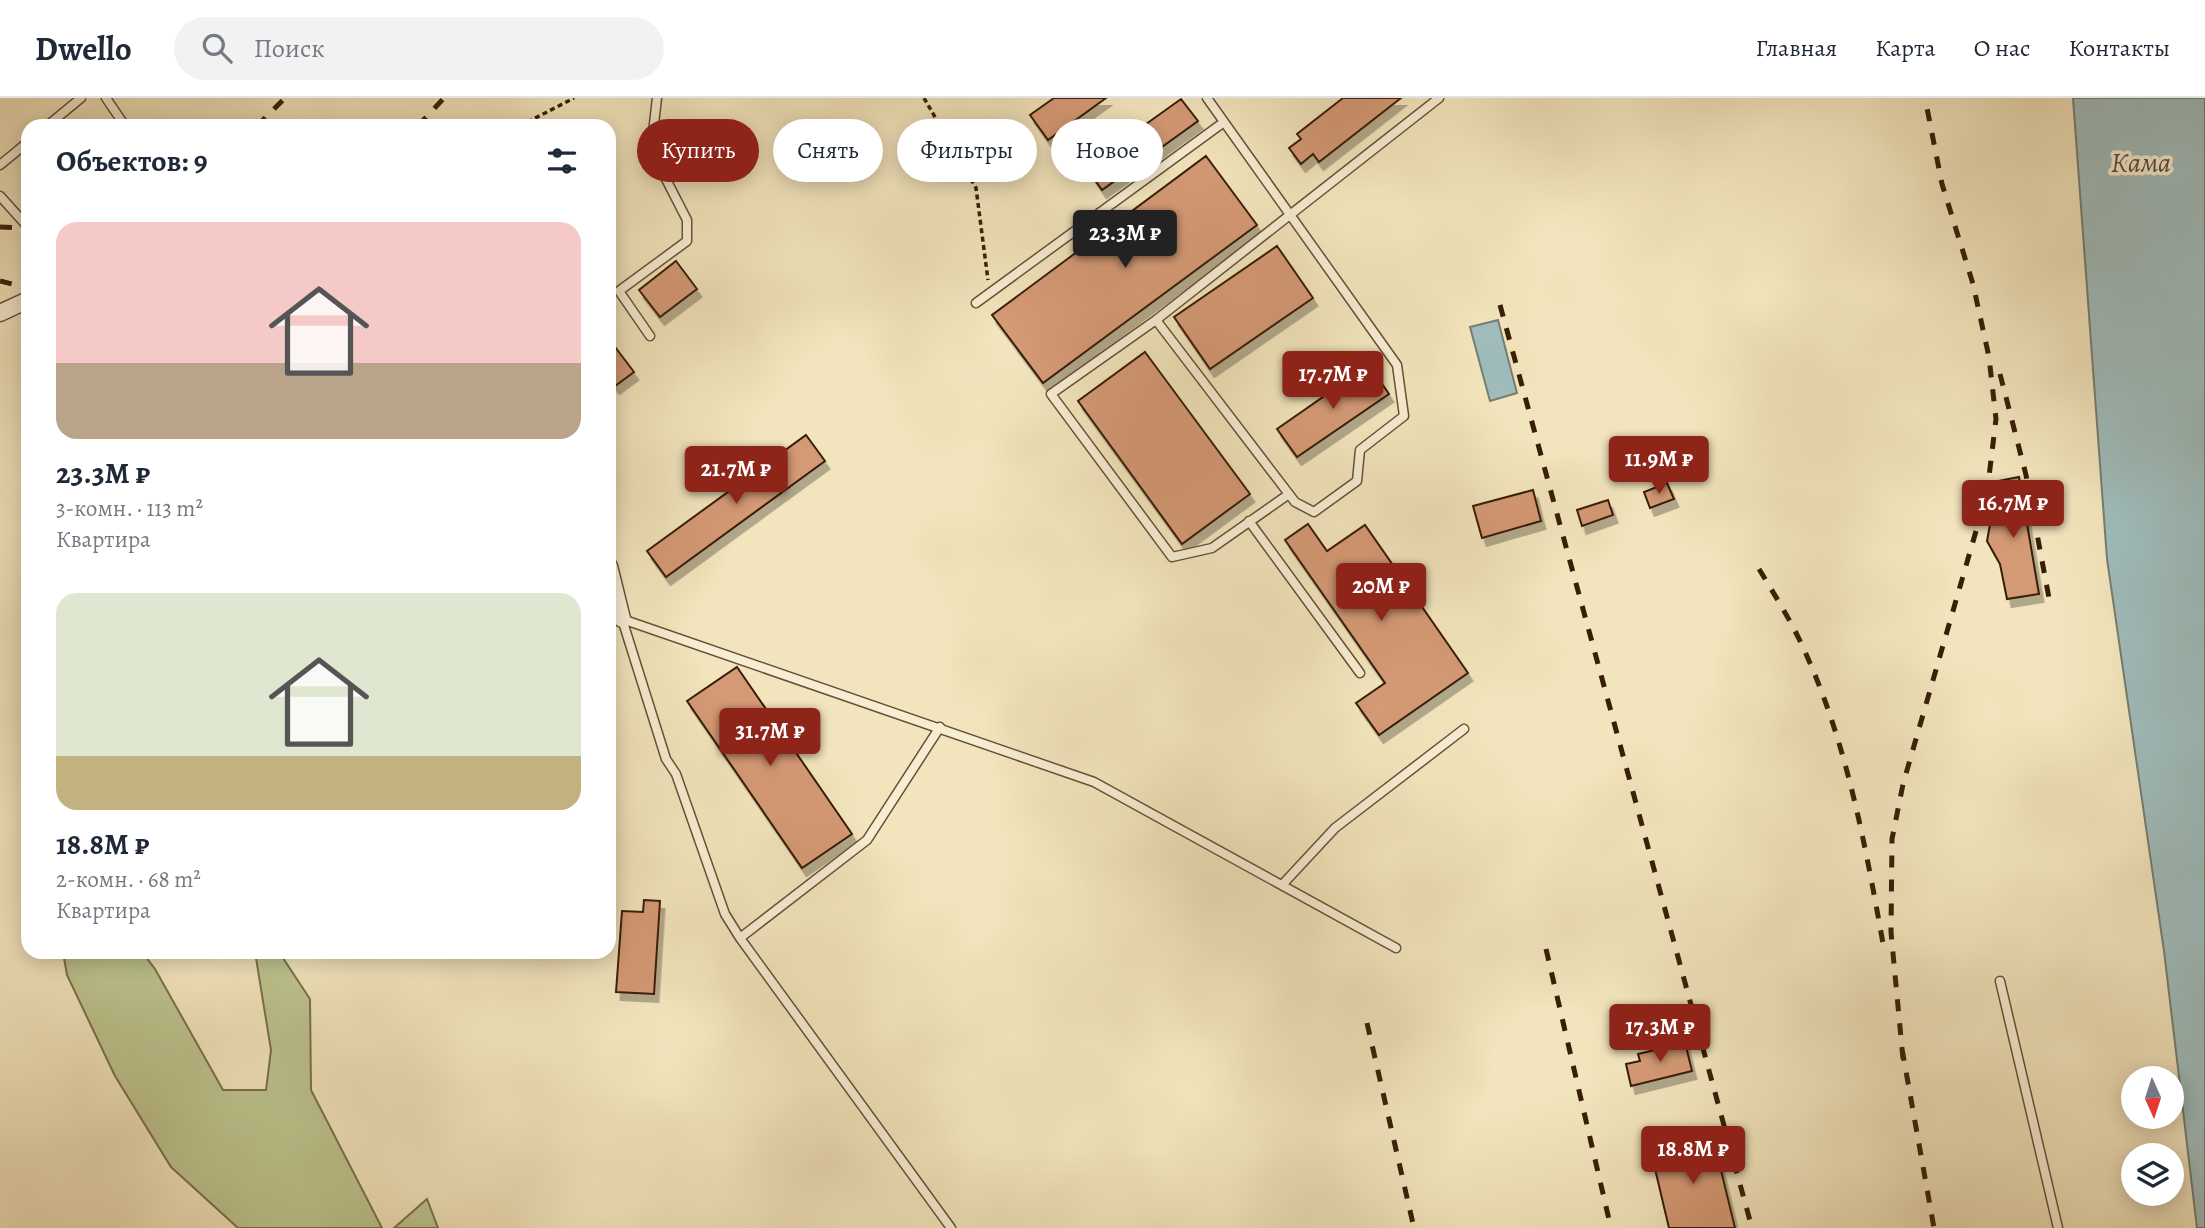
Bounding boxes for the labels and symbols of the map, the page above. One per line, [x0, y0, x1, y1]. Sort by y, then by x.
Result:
water label: Кама [2111, 144, 2171, 182]
pin: 23.3M ₽ [1060, 211, 1190, 270]
pin: 17.7M ₽ [1268, 352, 1398, 411]
pin: 11.9M ₽ [1594, 436, 1724, 496]
pin: 21.7M ₽ [671, 446, 801, 506]
pin: 16.7M ₽ [1948, 480, 2078, 540]
pin: 20M ₽ [1332, 564, 1430, 623]
pin: 31.7M ₽ [705, 708, 835, 768]
pin: 17.3M ₽ [1595, 1004, 1725, 1064]
north arrow [2121, 1066, 2184, 1129]
pin: 18.8M ₽ [1628, 1126, 1758, 1186]

